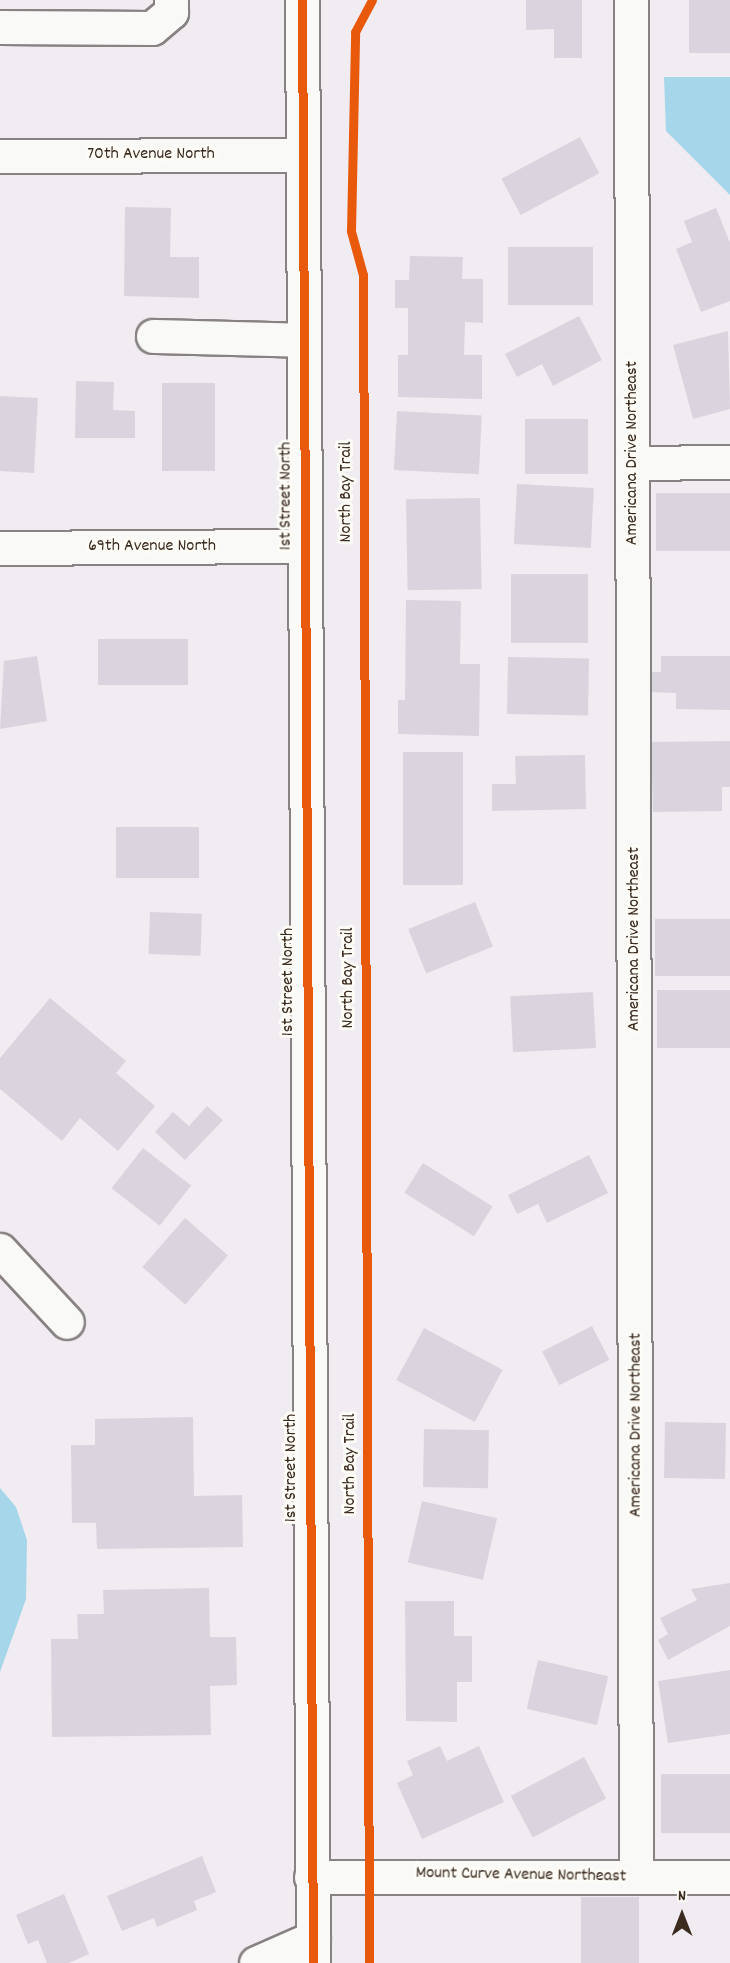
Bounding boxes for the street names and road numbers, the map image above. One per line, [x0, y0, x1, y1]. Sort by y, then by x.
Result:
street label: 70th Avenue North [87, 144, 215, 166]
street label: Americana Drive Northeast [622, 361, 644, 545]
street label: 1st Street North [276, 442, 298, 550]
street label: North Bay Trail [336, 442, 358, 542]
street label: 69th Avenue North [88, 536, 216, 558]
street label: Americana Drive Northeast [624, 847, 646, 1031]
street label: 1st Street North [278, 928, 300, 1036]
street label: North Bay Trail [338, 928, 360, 1028]
street label: Americana Drive Northeast [626, 1333, 648, 1517]
street label: 1st Street North [281, 1414, 303, 1522]
street label: North Bay Trail [340, 1414, 362, 1514]
street label: Mount Curve Avenue Northeast [415, 1863, 627, 1889]

